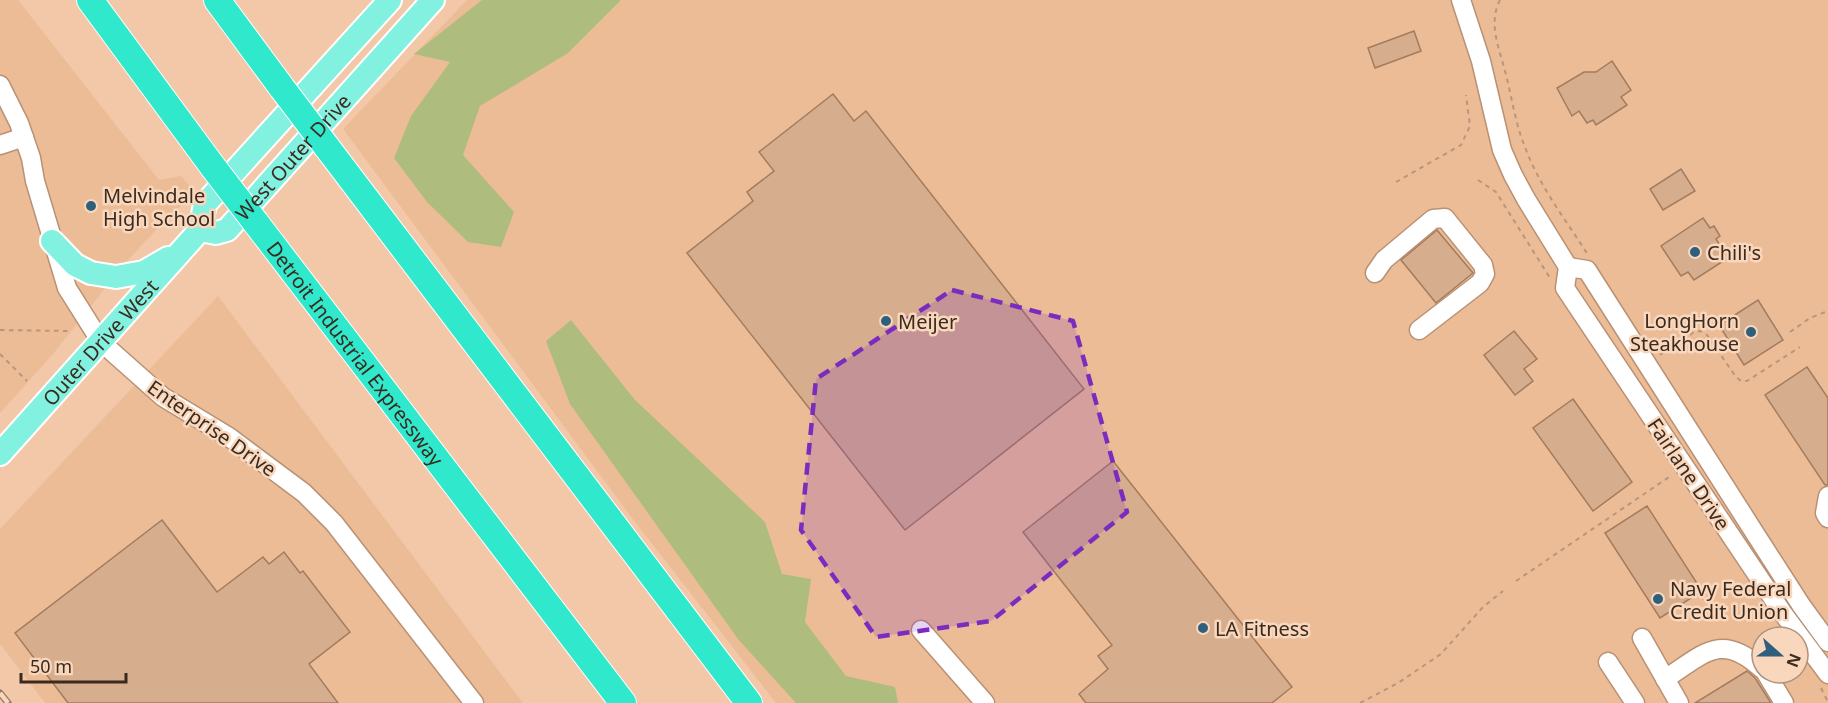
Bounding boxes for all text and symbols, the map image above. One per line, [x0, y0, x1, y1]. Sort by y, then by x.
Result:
street label: West Outer Drive [229, 88, 356, 226]
place label: Melvindale High School [103, 182, 215, 232]
marker: Melvindale High School [84, 199, 98, 213]
street label: Detroit Industrial Expressway [261, 235, 451, 472]
place label: Chili's [1707, 239, 1761, 266]
marker: Chili's [1688, 245, 1702, 259]
street label: Outer Drive West [36, 273, 164, 411]
place label: LongHorn Steakhouse [1630, 307, 1739, 357]
place label: Meijer [898, 308, 957, 335]
marker: Meijer [879, 314, 893, 328]
marker: LongHorn Steakhouse [1744, 325, 1758, 339]
street label: Enterprise Drive [142, 373, 282, 483]
street label: Fairlane Drive [1642, 413, 1736, 535]
place label: Navy Federal Credit Union [1670, 575, 1791, 625]
marker: Navy Federal Credit Union [1651, 592, 1665, 606]
place label: LA Fitness [1215, 615, 1309, 642]
marker: LA Fitness [1196, 621, 1210, 635]
north arrow [1750, 625, 1810, 685]
scale bar [21, 646, 126, 684]
text: N [1781, 650, 1807, 670]
text: 50 m [30, 654, 72, 678]

